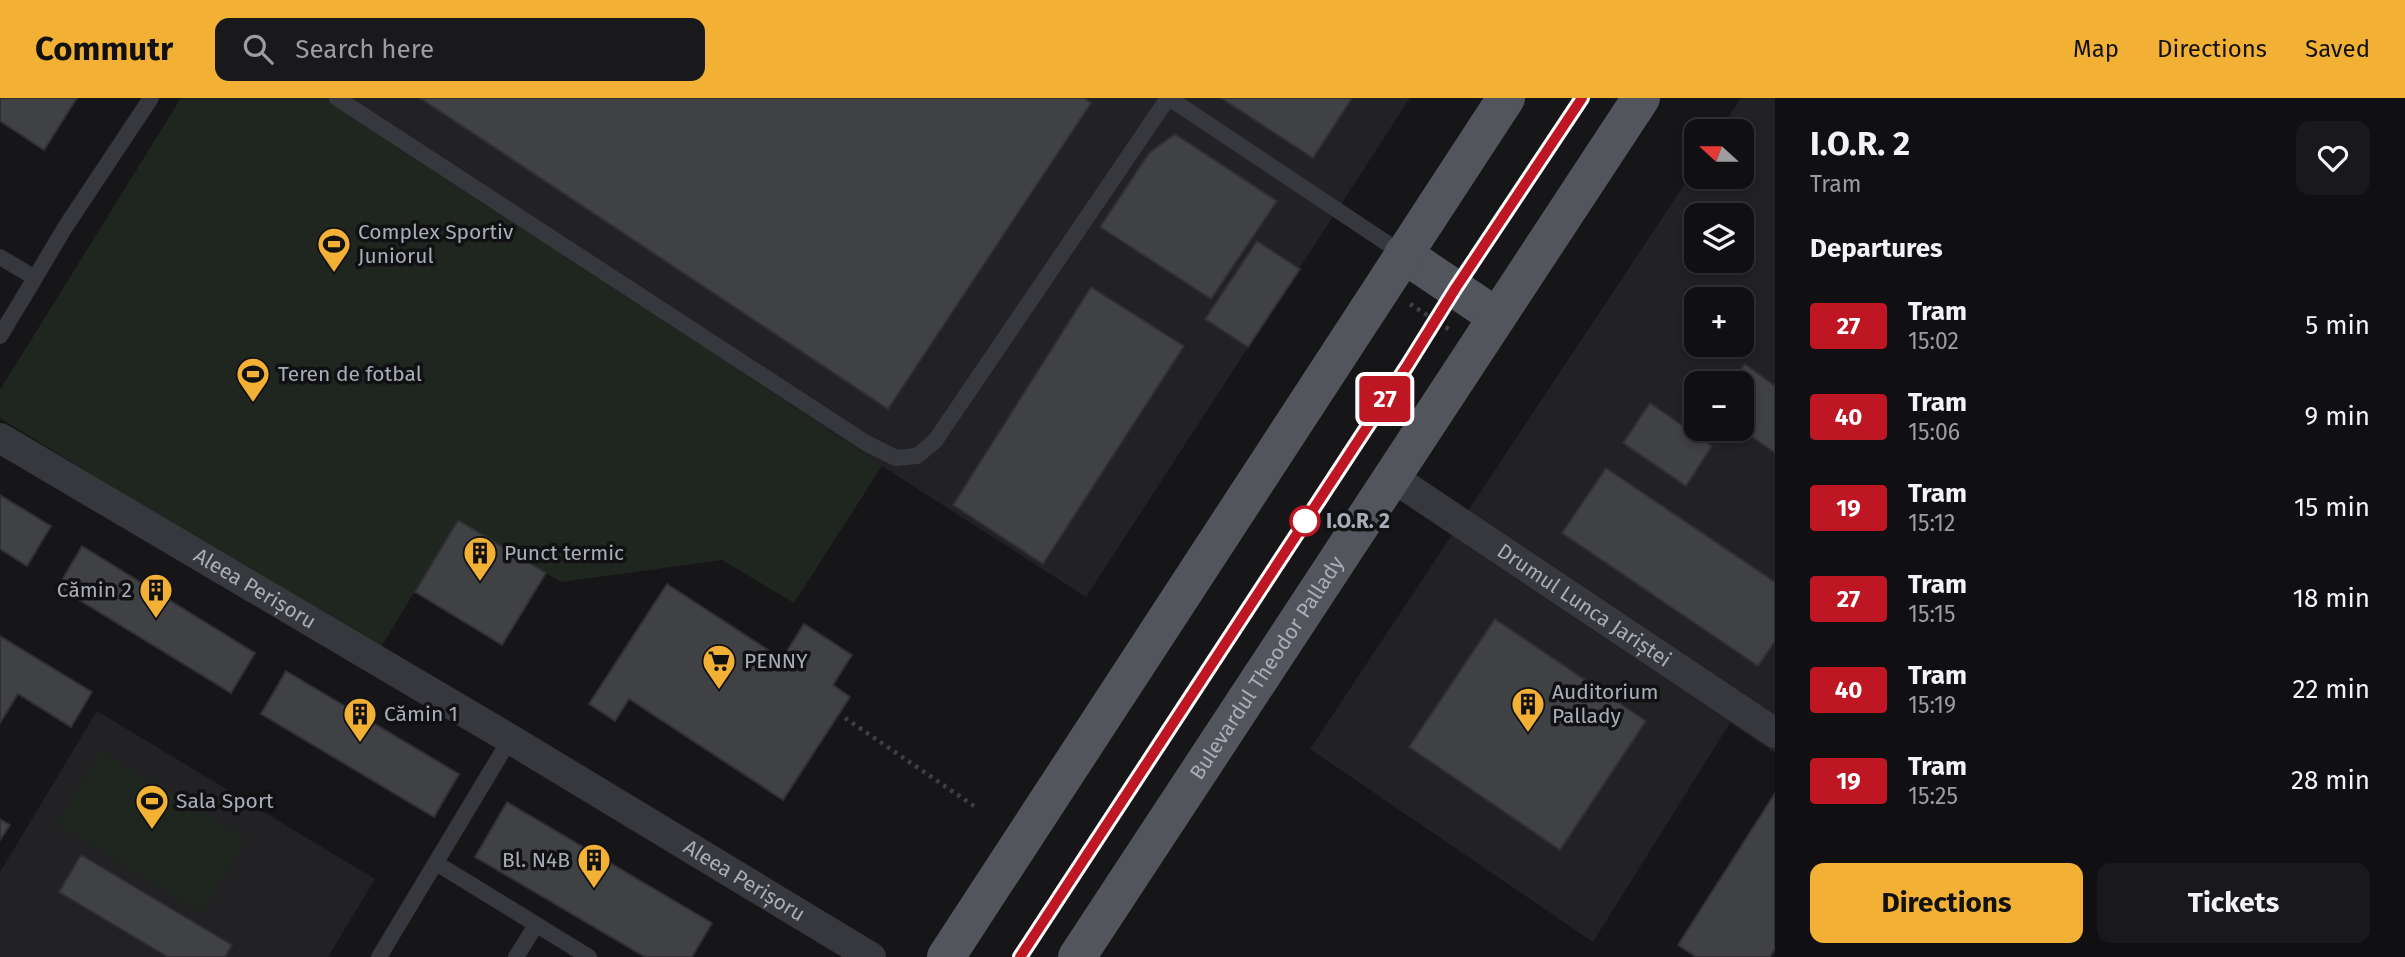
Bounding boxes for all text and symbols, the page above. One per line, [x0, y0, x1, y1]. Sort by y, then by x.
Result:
search box [215, 18, 705, 81]
text: Commutr [35, 29, 173, 69]
icon: search [239, 30, 277, 68]
text: Search here [295, 34, 434, 65]
text: Map [2073, 35, 2119, 63]
text: Directions [2157, 35, 2267, 63]
text: Saved [2305, 35, 2370, 63]
north arrow [1684, 119, 1754, 189]
map controls [1684, 119, 1754, 441]
button: heart [2296, 121, 2370, 195]
text: I.O.R. 2 [1810, 124, 1910, 164]
text: Tram [1810, 170, 1862, 198]
button: layers [1684, 203, 1754, 273]
place label: Complex Sportiv Juniorul [358, 219, 514, 269]
sports icon: Complex Sportiv Juniorul [315, 225, 353, 274]
text: Departures [1810, 233, 1943, 264]
button: + [1684, 287, 1754, 357]
text: Tram [1908, 296, 1967, 327]
text: 5 min [2305, 310, 2370, 341]
text: 27 [1837, 312, 1860, 340]
text: 15:02 [1908, 327, 1959, 355]
sports icon: Teren de fotbal [234, 355, 272, 404]
place label: Teren de fotbal [278, 361, 422, 387]
button: − [1684, 371, 1754, 441]
line badge: 27 [1354, 376, 1416, 422]
text: 27 [1373, 385, 1397, 413]
text: Tram [1908, 387, 1967, 418]
text: 9 min [2305, 401, 2370, 432]
text: 40 [1835, 403, 1862, 431]
text: 15:06 [1908, 418, 1960, 446]
text: Tram [1908, 478, 1967, 509]
text: 15 min [2294, 492, 2370, 523]
text: 19 [1836, 494, 1861, 522]
marker: I.O.R. 2 [1290, 506, 1320, 536]
place label: I.O.R. 2 [1326, 508, 1390, 534]
text: 15:12 [1908, 509, 1955, 537]
building icon: Punct termic [461, 534, 499, 583]
street label: Drumul Lunca Jariștei [1492, 538, 1676, 673]
place label: Punct termic [504, 540, 624, 566]
street label: Aleea Perișoru [189, 542, 321, 635]
street label: Bulevardul Theodor Pallady [1184, 551, 1350, 784]
text: Tram [1908, 569, 1967, 600]
building icon: Cămin 2 [137, 571, 175, 620]
place label: Cămin 2 [57, 577, 132, 603]
text: 18 min [2293, 583, 2370, 614]
text: 27 [1837, 585, 1860, 613]
text: 15:15 [1908, 600, 1956, 628]
supermarket icon: PENNY [700, 642, 738, 691]
place label: PENNY [744, 648, 808, 674]
text: Tram [1908, 660, 1967, 691]
text: 22 min [2293, 674, 2370, 705]
text: 40 [1835, 676, 1862, 704]
place label: Auditorium Pallady [1552, 679, 1659, 729]
building icon: Auditorium Pallady [1509, 685, 1547, 734]
text: 15:19 [1908, 691, 1956, 719]
building icon: Cămin 1 [341, 695, 379, 744]
place label: Cămin 1 [384, 701, 458, 727]
text: Tram [1908, 751, 1967, 782]
text: 28 min [2291, 765, 2370, 796]
text: 19 [1836, 767, 1861, 795]
sports icon: Sala Sport [133, 782, 171, 831]
text: 15:25 [1908, 782, 1958, 810]
place label: Sala Sport [176, 788, 274, 814]
street label: Aleea Perișoru [679, 834, 810, 927]
building icon: Bl. N4B [575, 841, 613, 890]
place label: Bl. N4B [502, 847, 570, 873]
button: Directions [1810, 863, 2083, 943]
button: Tickets [2097, 863, 2370, 943]

